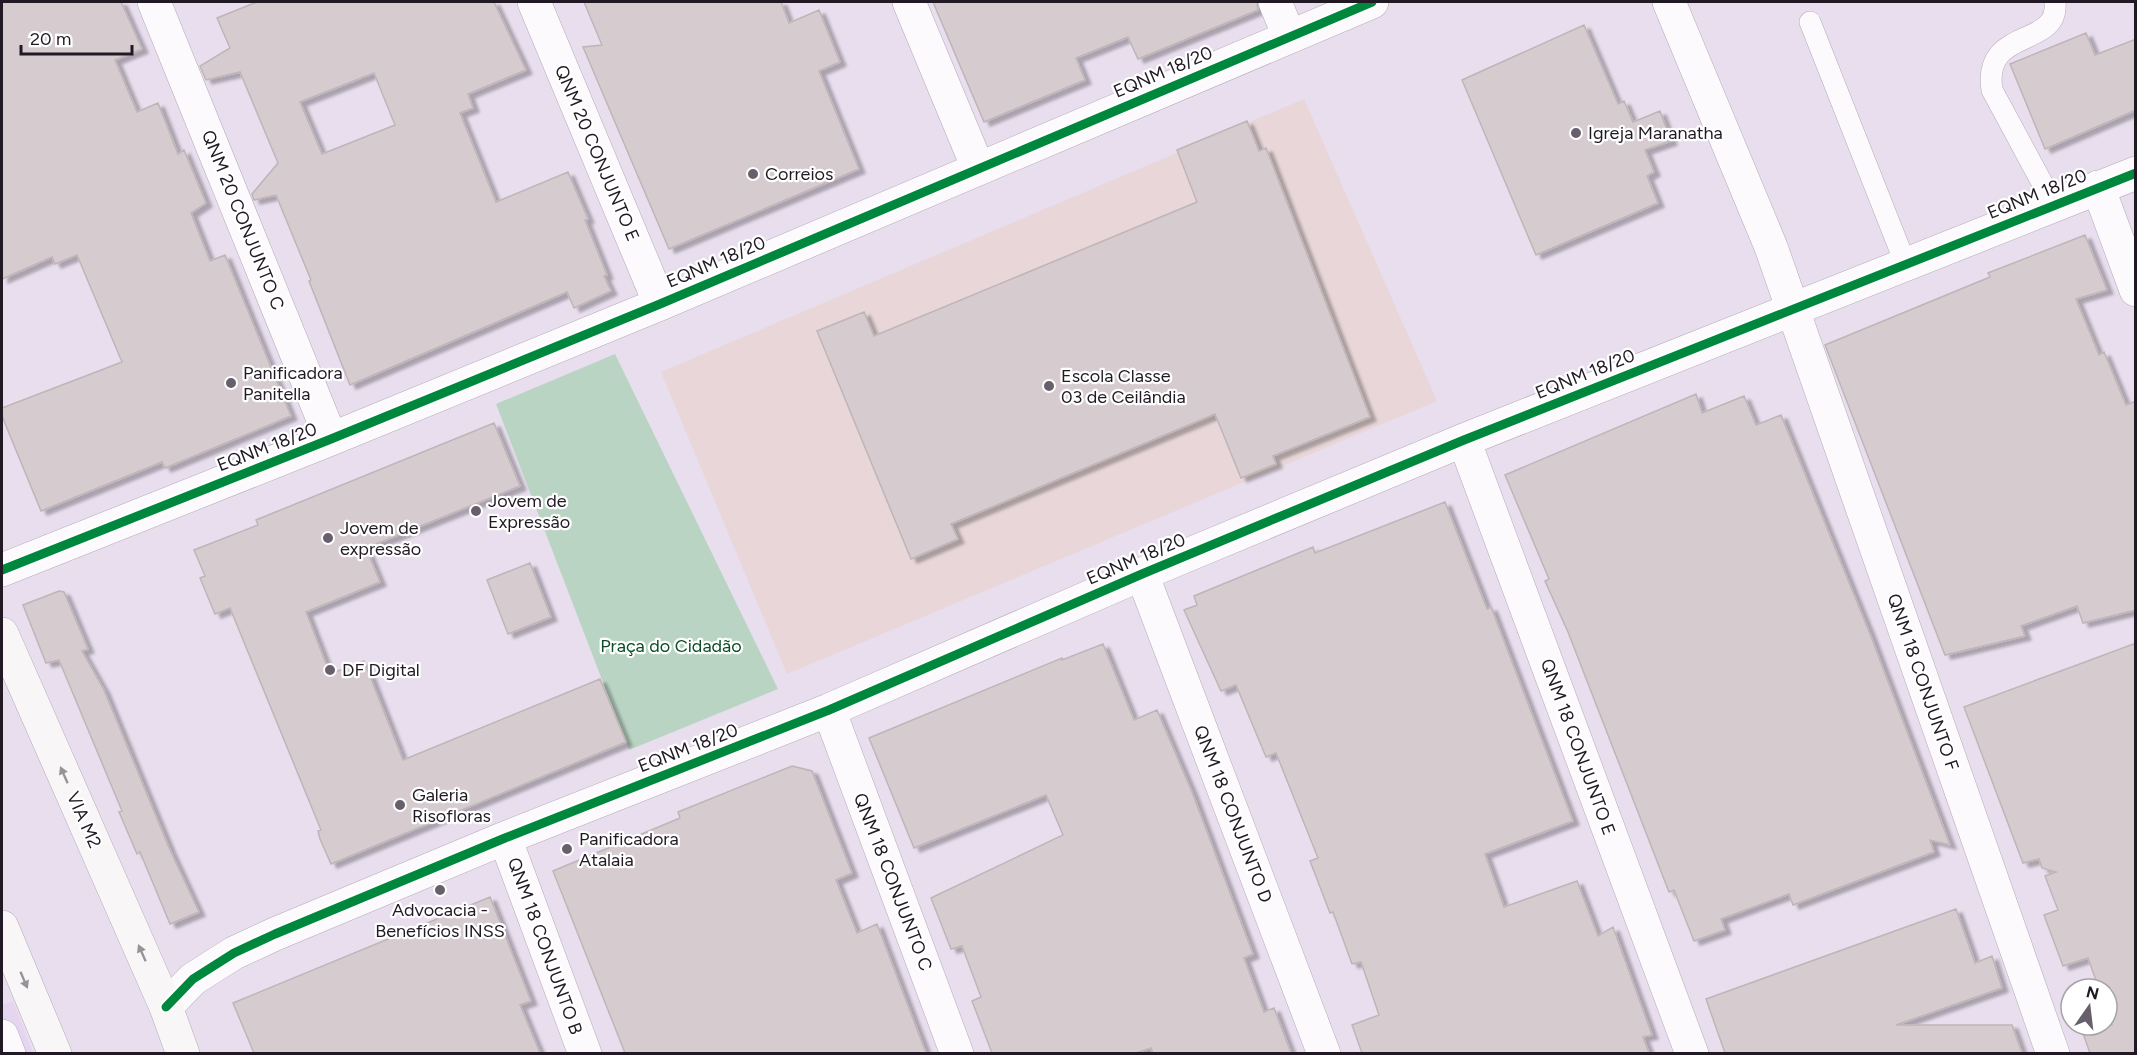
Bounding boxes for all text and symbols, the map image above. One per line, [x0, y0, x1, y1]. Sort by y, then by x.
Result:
scale bar [21, 18, 132, 56]
text: 20 m [30, 28, 71, 50]
street label: EQNM 18/20 [1110, 41, 1216, 103]
street label: QNM 20 CONJUNTO E [550, 61, 644, 245]
place label: Igreja Maranatha [1588, 122, 1723, 144]
marker: Igreja Maranatha [1569, 126, 1583, 140]
street label: QNM 20 CONJUNTO C [197, 127, 289, 313]
place label: Correios [765, 163, 833, 185]
street label: EQNM 18/20 [1984, 164, 2090, 224]
marker: Correios [746, 167, 760, 181]
street label: EQNM 18/20 [663, 231, 769, 293]
street label: EQNM 18/20 [1532, 344, 1638, 404]
place label: Panificadora Panitella [243, 362, 343, 405]
place label: Escola Classe 03 de Ceilândia [1061, 365, 1186, 408]
marker: Panificadora Panitella [224, 376, 238, 390]
marker: Escola Classe 03 de Ceilândia [1042, 379, 1056, 393]
street label: EQNM 18/20 [214, 418, 320, 476]
place label: Jovem de Expressão [488, 490, 570, 533]
marker: Jovem de Expressão [469, 504, 483, 518]
place label: Jovem de expressão [340, 517, 421, 560]
street label: EQNM 18/20 [1083, 528, 1189, 590]
marker: Jovem de expressão [321, 531, 335, 545]
street label: QNM 18 CONJUNTO F [1882, 591, 1964, 773]
park label: Praça do Cidadão [600, 635, 742, 657]
street label: QNM 18 CONJUNTO E [1536, 656, 1620, 838]
place label: DF Digital [342, 659, 420, 681]
marker: DF Digital [323, 663, 337, 677]
street label: EQNM 18/20 [635, 719, 741, 777]
street label: QNM 18 CONJUNTO D [1189, 722, 1277, 906]
one-way arrow [59, 766, 68, 783]
place label: Galeria Risofloras [412, 784, 491, 827]
street label: VIA M2 [62, 788, 106, 852]
street label: QNM 18 CONJUNTO C [849, 790, 937, 974]
marker: Galeria Risofloras [393, 798, 407, 812]
place label: Panificadora Atalaia [579, 828, 679, 871]
marker: Panificadora Atalaia [560, 842, 574, 856]
street label: QNM 18 CONJUNTO B [503, 855, 587, 1037]
marker: Advocacia - Benefícios INSS [433, 883, 447, 897]
place label: Advocacia - Benefícios INSS [375, 899, 505, 942]
one-way arrow [137, 944, 147, 962]
one-way arrow [19, 972, 29, 990]
north arrow [2059, 977, 2119, 1037]
text: N [2084, 982, 2101, 1004]

